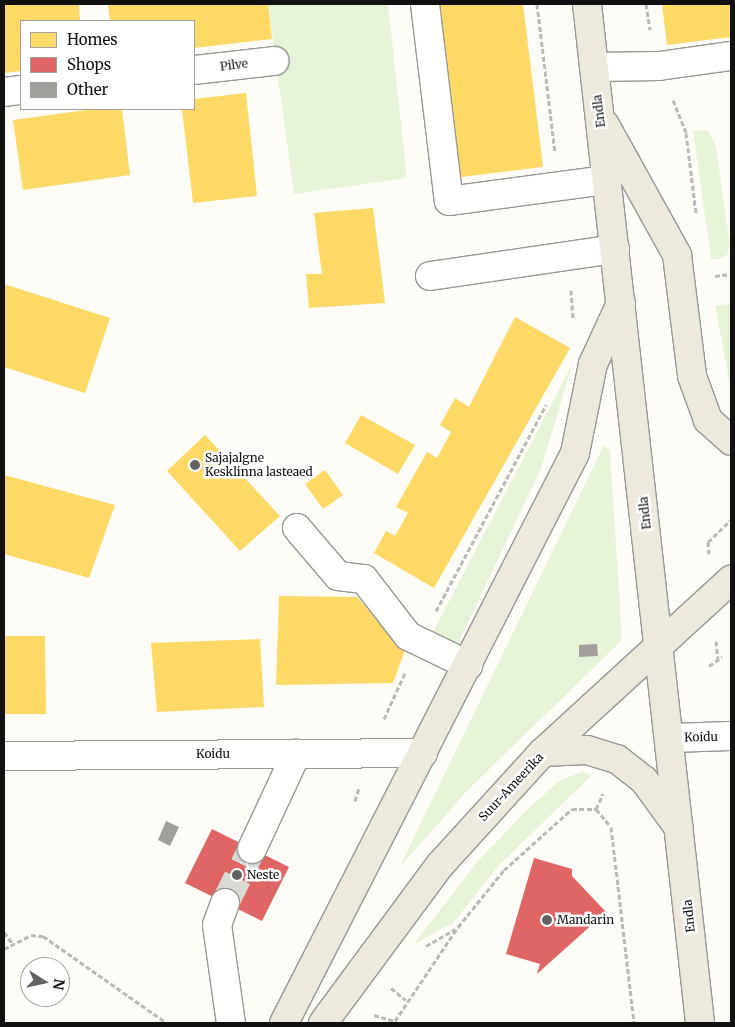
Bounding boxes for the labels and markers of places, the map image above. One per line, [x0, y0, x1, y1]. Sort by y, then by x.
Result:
place label: Sajajalgne Kesklinna lasteaed [205, 451, 313, 479]
marker: Sajajalgne Kesklinna lasteaed [189, 459, 201, 471]
place label: Neste [247, 868, 279, 882]
marker: Neste [231, 869, 243, 881]
place label: Mandarin [557, 913, 614, 927]
marker: Mandarin [541, 914, 553, 926]

